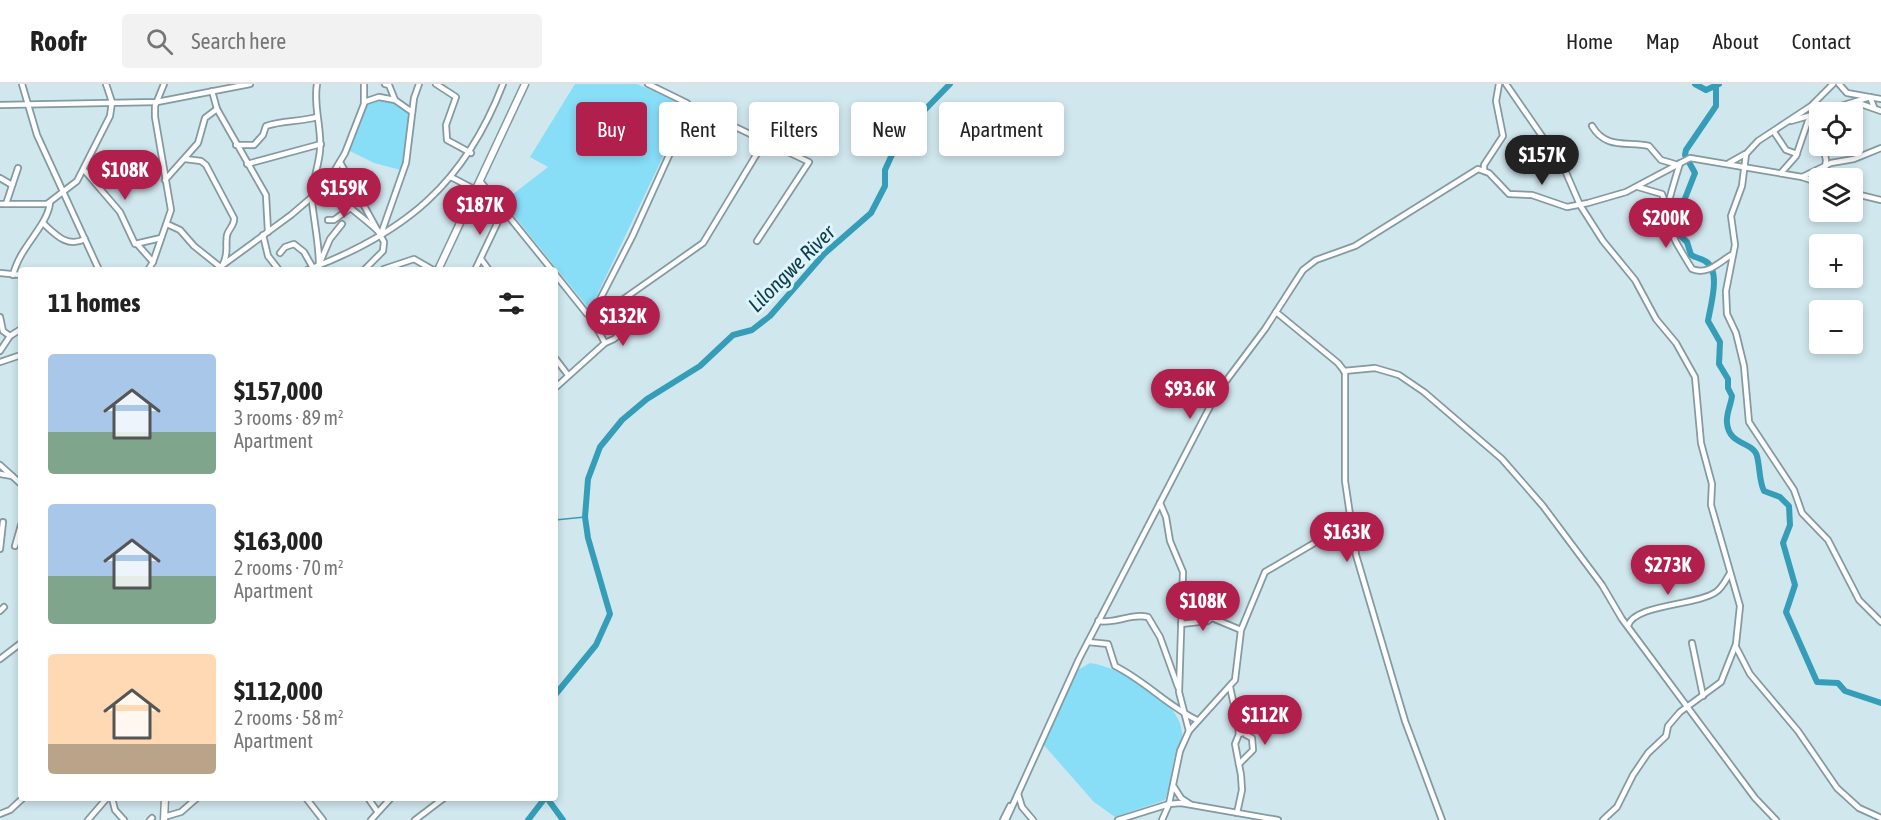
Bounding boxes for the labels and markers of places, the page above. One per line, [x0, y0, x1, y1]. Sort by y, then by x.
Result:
pin: $157K [1500, 135, 1584, 186]
pin: $108K [83, 150, 167, 201]
pin: $159K [302, 168, 386, 219]
pin: $187K [438, 185, 522, 236]
pin: $200K [1624, 198, 1708, 249]
pin: $132K [581, 296, 665, 347]
pin: $93.6K [1141, 369, 1239, 420]
pin: $163K [1305, 512, 1389, 563]
pin: $273K [1626, 545, 1710, 596]
pin: $108K [1161, 581, 1245, 632]
pin: $112K [1223, 695, 1307, 746]

